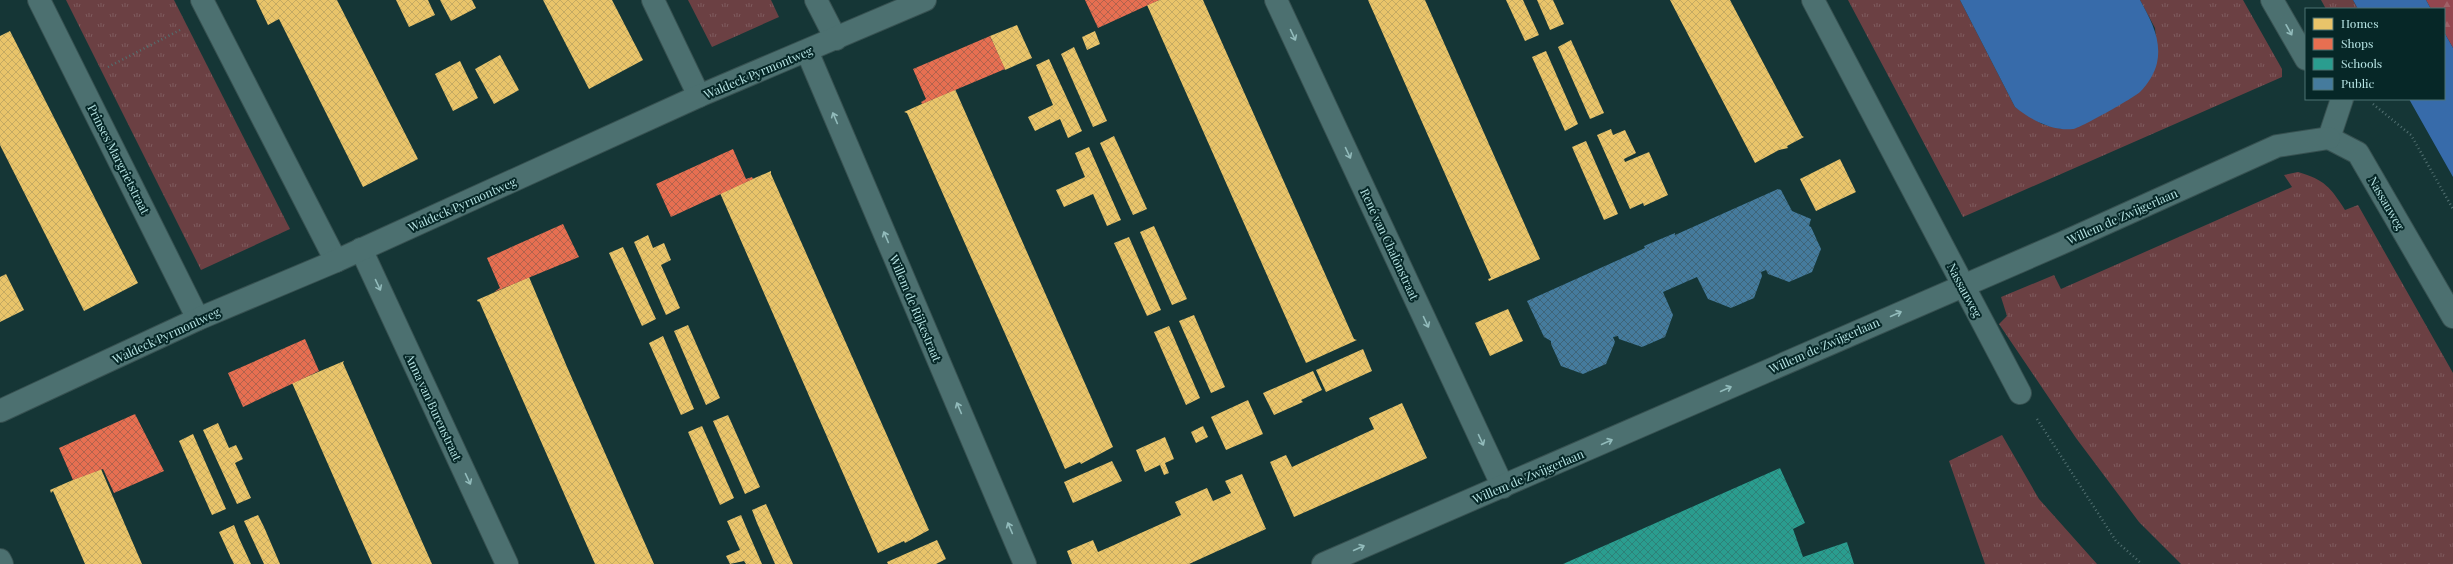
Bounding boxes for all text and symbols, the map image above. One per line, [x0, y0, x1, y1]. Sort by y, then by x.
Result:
legend [2305, 8, 2445, 100]
text: Homes [2341, 15, 2379, 31]
one-way arrow [2286, 23, 2293, 35]
one-way arrow [1290, 29, 1297, 41]
text: Shops [2341, 35, 2373, 51]
street label: Waldeck Pyrmontweg [700, 42, 815, 103]
text: Schools [2341, 55, 2382, 71]
text: Public [2341, 75, 2375, 91]
street label: Prinses Margrietstraat [84, 101, 154, 217]
one-way arrow [831, 112, 838, 124]
one-way arrow [1344, 147, 1352, 159]
street label: Waldeck Pyrmontweg [405, 173, 519, 235]
street label: Nassauweg [2365, 173, 2409, 233]
street label: Willem de Zwijgerlaan [2063, 184, 2180, 248]
street label: René van Chalônstraat [1357, 186, 1423, 303]
one-way arrow [882, 232, 889, 244]
street label: Willem de Rijkestraat [886, 251, 946, 365]
street label: Nassauweg [1944, 260, 1986, 321]
one-way arrow [375, 278, 382, 290]
street label: Waldeck Pyrmontweg [109, 303, 223, 367]
one-way arrow [1889, 310, 1901, 317]
street label: Willem de Zwijgerlaan [1765, 313, 1882, 377]
one-way arrow [1423, 316, 1430, 328]
street label: Anna van Burenstraat [402, 350, 466, 464]
one-way arrow [1719, 385, 1731, 392]
one-way arrow [954, 403, 962, 415]
one-way arrow [1478, 434, 1485, 446]
one-way arrow [1600, 437, 1612, 445]
street label: Willem de Zwijgerlaan [1469, 445, 1586, 507]
one-way arrow [465, 473, 472, 485]
one-way arrow [1005, 523, 1013, 535]
one-way arrow [1352, 544, 1364, 551]

